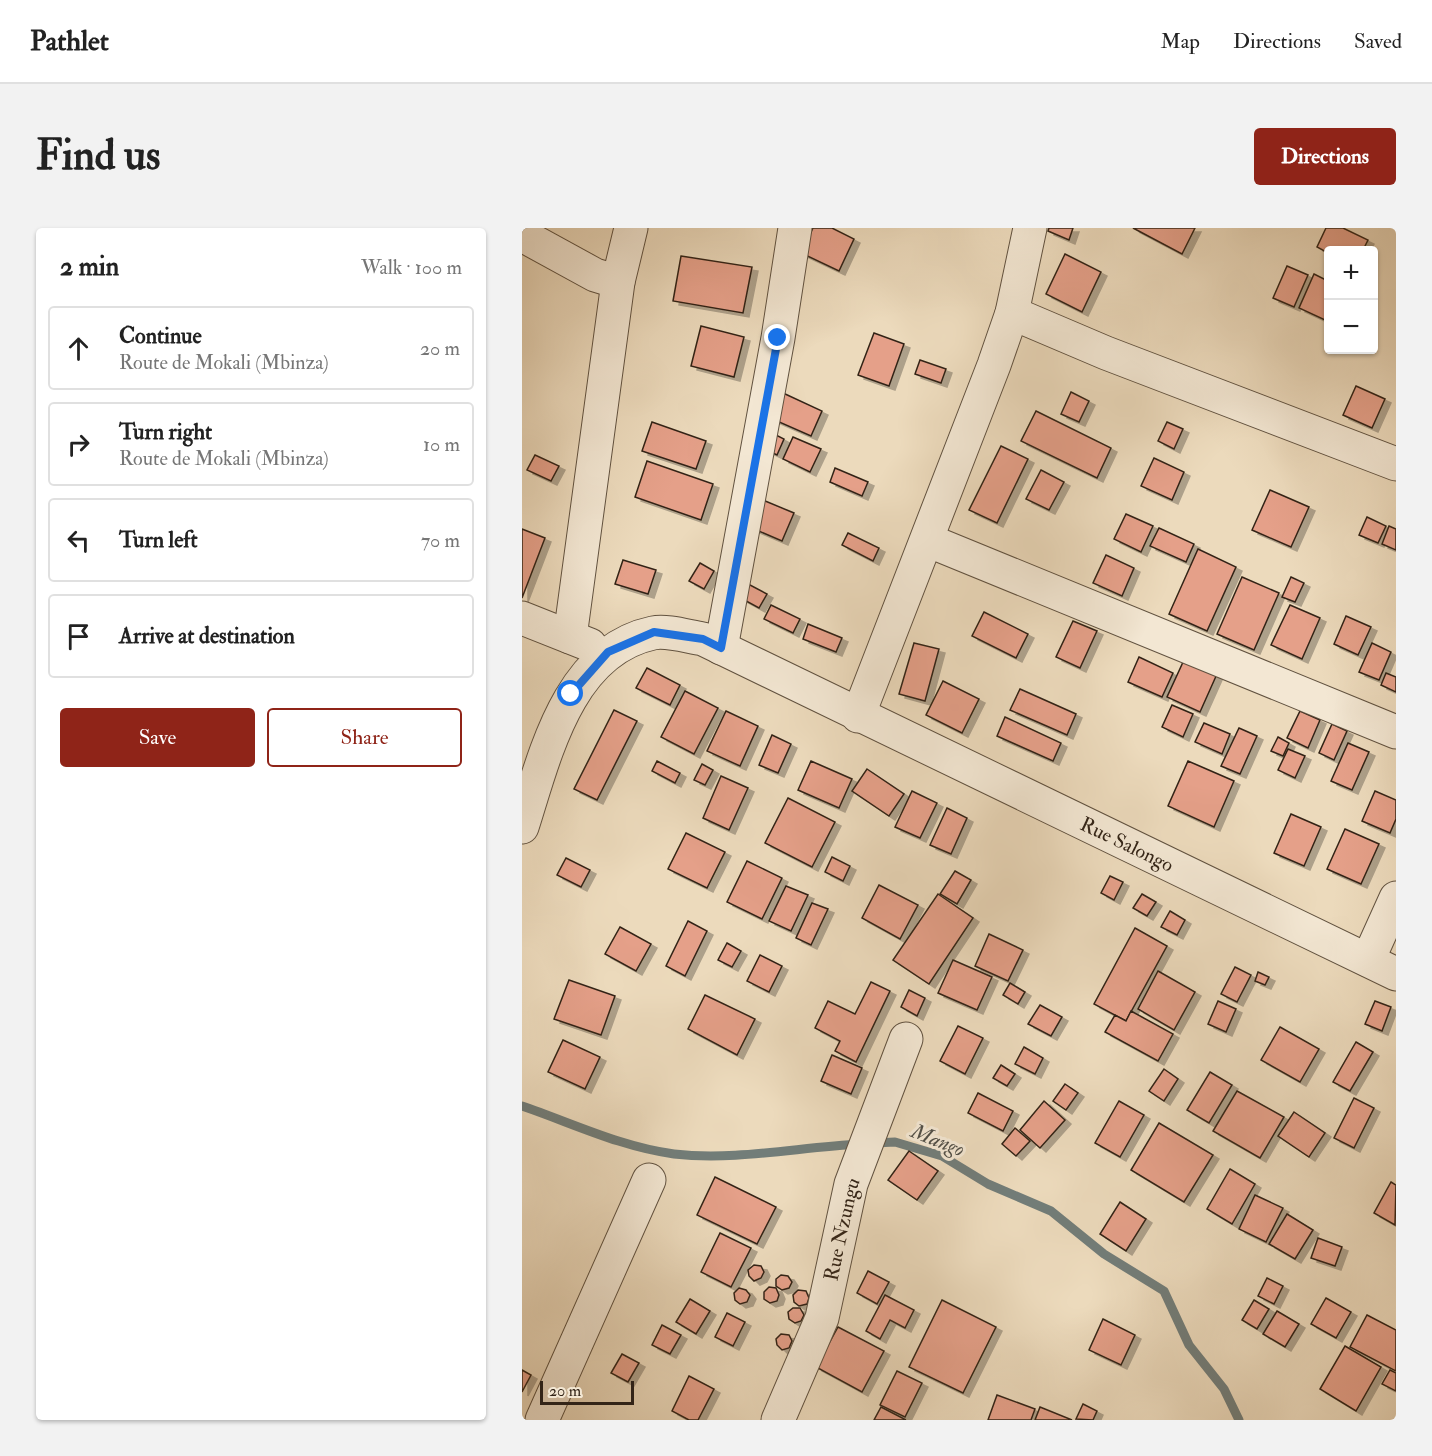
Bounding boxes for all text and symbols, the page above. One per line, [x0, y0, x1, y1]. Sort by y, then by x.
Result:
text: Pathlet [30, 24, 109, 59]
text: Map [1160, 28, 1200, 55]
text: Directions [1233, 28, 1321, 55]
text: Saved [1354, 28, 1402, 55]
button: Directions [1254, 128, 1396, 185]
text: Find us [36, 130, 160, 182]
map controls [1324, 246, 1378, 354]
button: + [1324, 246, 1378, 300]
text: 2 min [60, 251, 119, 283]
text: Walk · 100 m [361, 255, 462, 280]
button: − [1324, 300, 1378, 354]
text: Continue [119, 322, 202, 350]
route end [764, 324, 790, 350]
icon: ahead [62, 332, 95, 365]
text: 20 m [420, 336, 460, 361]
text: Route de Mokali (Mbinza) [119, 350, 329, 375]
text: Turn right [119, 418, 212, 446]
icon: right [62, 428, 95, 461]
text: 10 m [423, 432, 460, 457]
text: Route de Mokali (Mbinza) [119, 446, 329, 471]
icon: left [62, 524, 95, 557]
text: Turn left [119, 526, 198, 554]
text: 70 m [421, 528, 460, 553]
icon: arrive [62, 620, 95, 653]
text: Arrive at destination [119, 622, 295, 650]
route start [557, 680, 583, 706]
button: Save [60, 708, 255, 767]
button: Share [267, 708, 462, 767]
street label: Rue Salongo [1076, 811, 1178, 878]
water label: Mango [905, 1117, 968, 1163]
street label: Rue Nzungu [818, 1174, 865, 1283]
scale bar [540, 1378, 634, 1406]
text: 20 m [549, 1381, 581, 1401]

